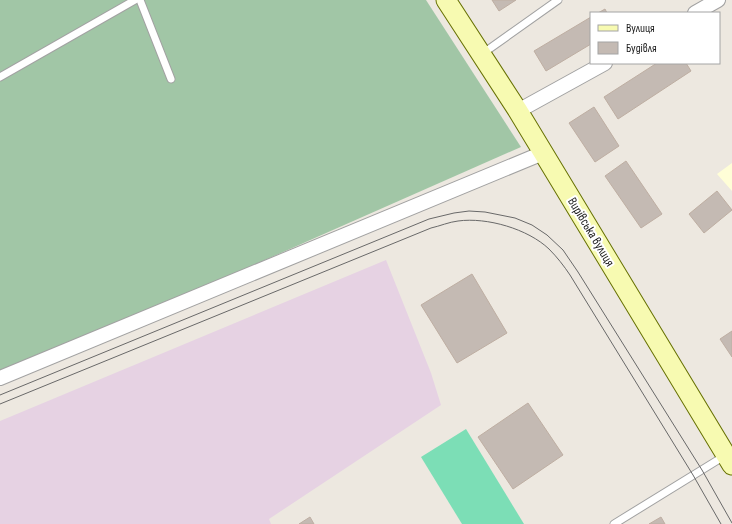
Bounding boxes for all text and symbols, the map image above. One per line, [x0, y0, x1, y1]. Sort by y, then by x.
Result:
legend [590, 12, 720, 64]
text: Вулиця [626, 21, 655, 36]
text: Будівля [626, 41, 657, 56]
street label: Вирівська вулиця [564, 195, 618, 269]

